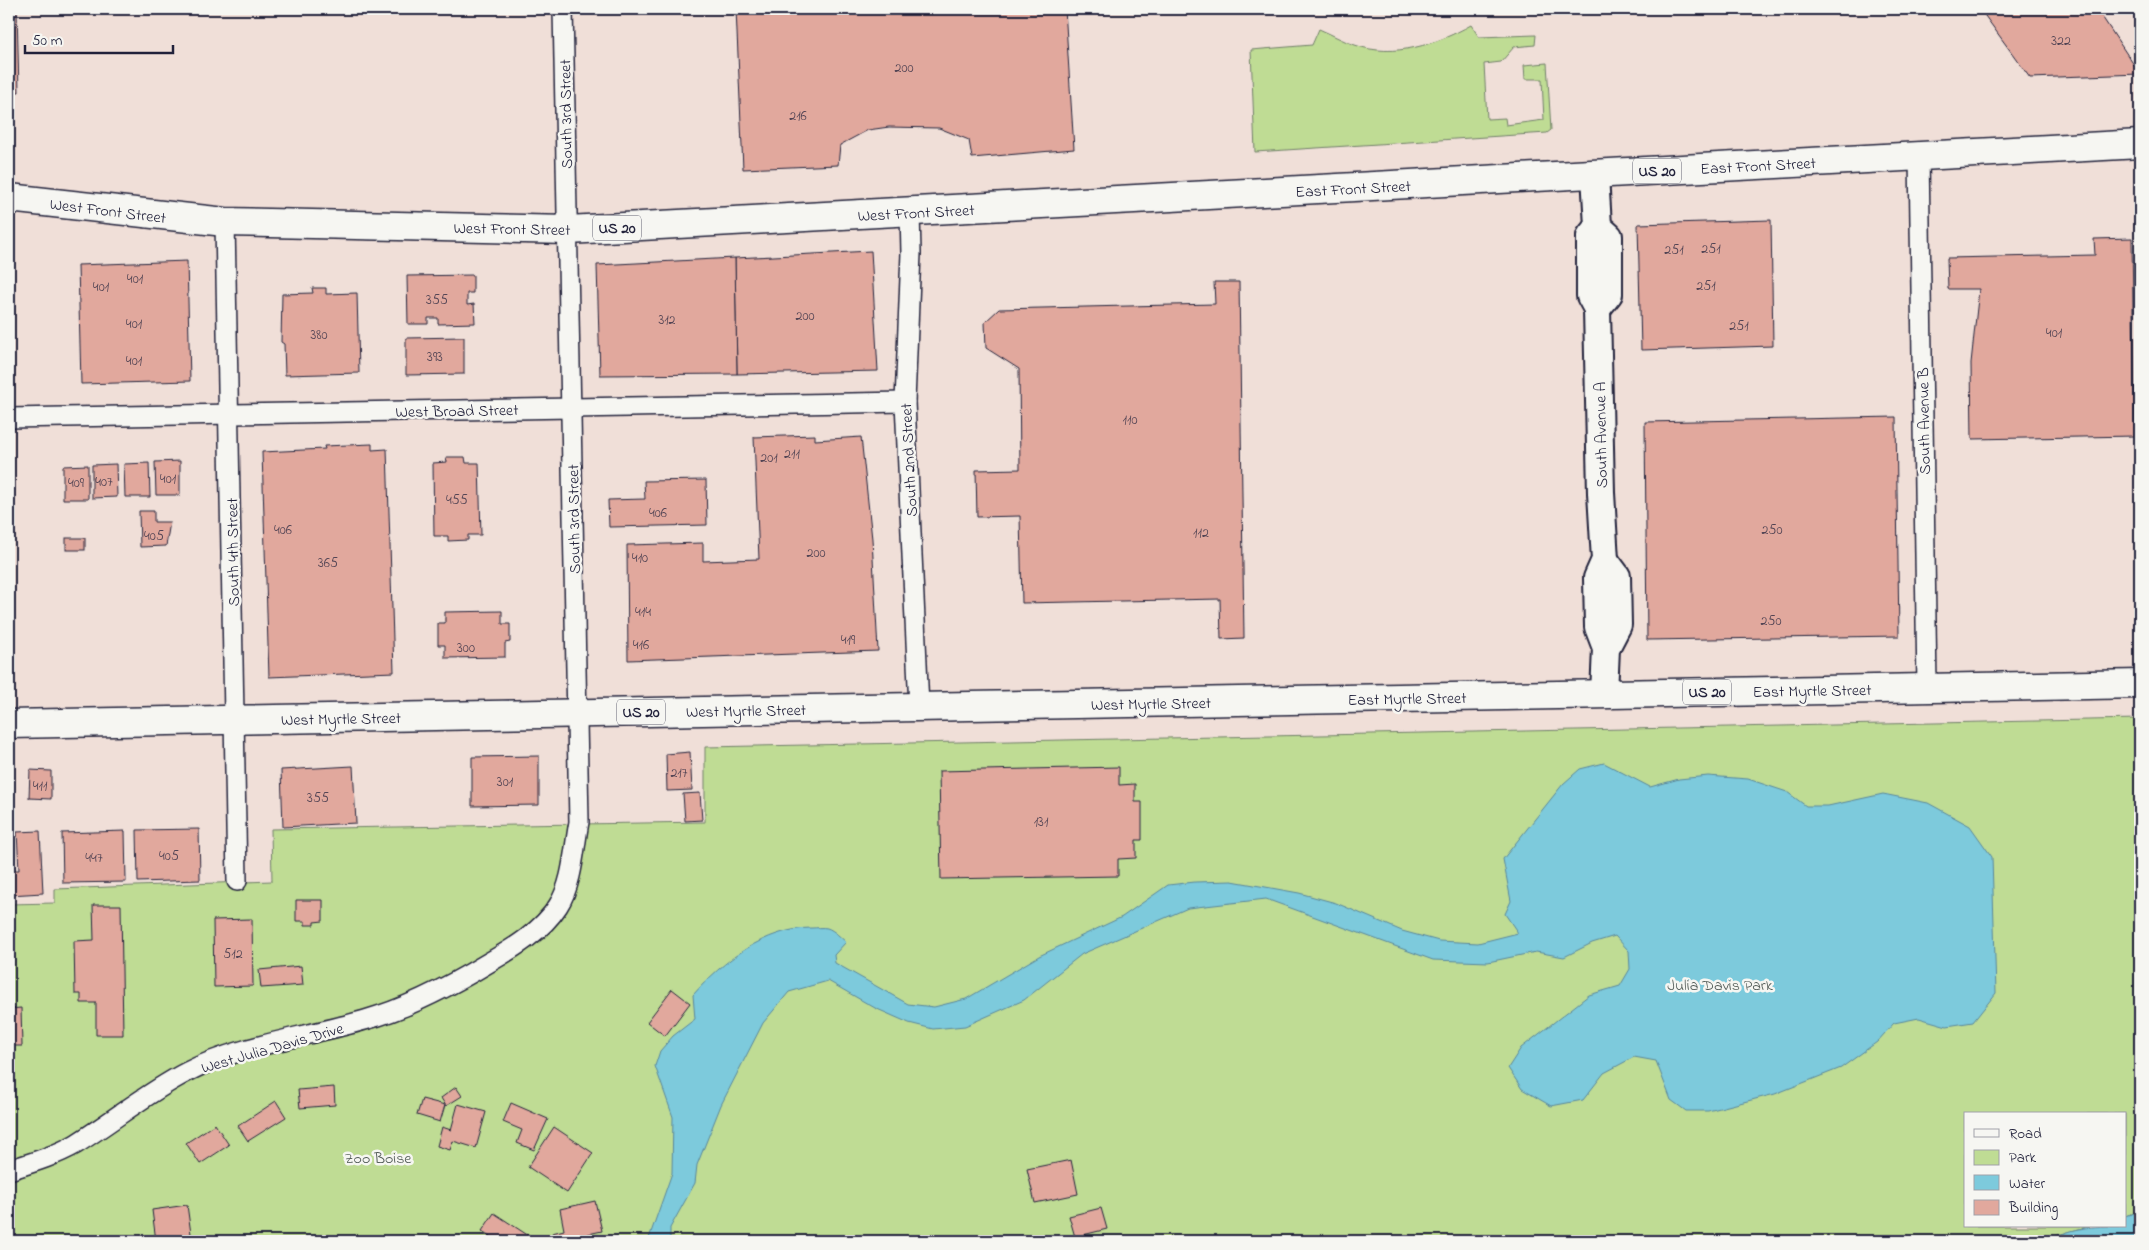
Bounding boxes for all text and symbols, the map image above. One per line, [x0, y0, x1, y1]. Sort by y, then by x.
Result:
scale bar [25, 22, 172, 54]
text: 50 m [32, 30, 63, 52]
house number: 322 [2051, 31, 2071, 52]
street label: South 3rd Street [554, 58, 580, 169]
house number: 200 [894, 58, 914, 79]
house number: 216 [789, 106, 807, 127]
street label: East Front Street [1700, 152, 1817, 182]
road number: US 20 [1633, 158, 1681, 184]
street label: East Front Street [1295, 175, 1412, 205]
street label: West Front Street [48, 193, 168, 231]
street label: West Front Street [857, 199, 976, 229]
road number: US 20 [593, 216, 641, 240]
street label: West Front Street [453, 217, 571, 243]
house number: 251 [1701, 239, 1721, 260]
house number: 251 [1664, 240, 1684, 261]
house number: 401 [127, 269, 144, 290]
house number: 251 [1696, 276, 1716, 297]
house number: 401 [93, 277, 110, 298]
house number: 355 [426, 290, 448, 311]
house number: 200 [795, 306, 815, 327]
house number: 312 [658, 310, 676, 331]
house number: 401 [126, 314, 143, 335]
house number: 251 [1729, 316, 1749, 337]
house number: 401 [2046, 323, 2063, 344]
house number: 380 [310, 325, 328, 346]
house number: 393 [427, 347, 443, 368]
house number: 401 [126, 351, 143, 372]
street label: South Avenue B [1912, 367, 1938, 475]
street label: South Avenue A [1589, 381, 1615, 488]
street label: West Broad Street [395, 399, 519, 425]
street label: South 2nd Street [895, 402, 925, 517]
house number: 110 [1123, 410, 1137, 431]
house number: 211 [784, 444, 800, 465]
house number: 201 [760, 448, 778, 469]
street label: South 3rd Street [562, 463, 588, 574]
house number: 401 [160, 469, 177, 490]
house number: 407 [95, 472, 113, 493]
house number: 409 [68, 473, 85, 494]
house number: 455 [446, 490, 468, 511]
street label: South 4th Street [221, 497, 247, 606]
house number: 406 [649, 503, 667, 524]
house number: 406 [274, 520, 292, 541]
house number: 250 [1761, 520, 1783, 541]
house number: 112 [1193, 523, 1209, 544]
house number: 405 [144, 526, 164, 547]
house number: 200 [806, 543, 826, 564]
house number: 410 [632, 548, 648, 569]
house number: 365 [318, 553, 338, 574]
house number: 414 [635, 602, 651, 623]
house number: 250 [1760, 611, 1782, 632]
house number: 419 [841, 630, 856, 651]
house number: 416 [633, 635, 649, 656]
house number: 300 [457, 638, 475, 659]
street label: East Myrtle Street [1752, 679, 1872, 705]
road number: US 20 [1683, 680, 1731, 704]
street label: East Myrtle Street [1347, 687, 1467, 713]
street label: West Myrtle Street [1091, 692, 1212, 718]
street label: West Myrtle Street [686, 699, 807, 725]
road number: US 20 [617, 700, 665, 724]
street label: West Myrtle Street [281, 707, 402, 733]
house number: 217 [670, 763, 688, 784]
house number: 301 [497, 772, 514, 793]
house number: 411 [33, 776, 48, 797]
house number: 355 [307, 788, 329, 809]
house number: 131 [1034, 812, 1049, 833]
house number: 405 [159, 846, 179, 867]
house number: 447 [85, 848, 103, 869]
house number: 512 [223, 944, 243, 965]
park label: Julia Davis Park [1667, 974, 1774, 998]
street label: West Julia Davis Drive [198, 1017, 347, 1081]
legend [1964, 1112, 2126, 1228]
text: Road [2009, 1123, 2042, 1145]
park label: Zoo Boise [344, 1147, 412, 1171]
text: Park [2009, 1147, 2037, 1169]
text: Water [2009, 1173, 2045, 1195]
text: Building [2008, 1197, 2058, 1220]

